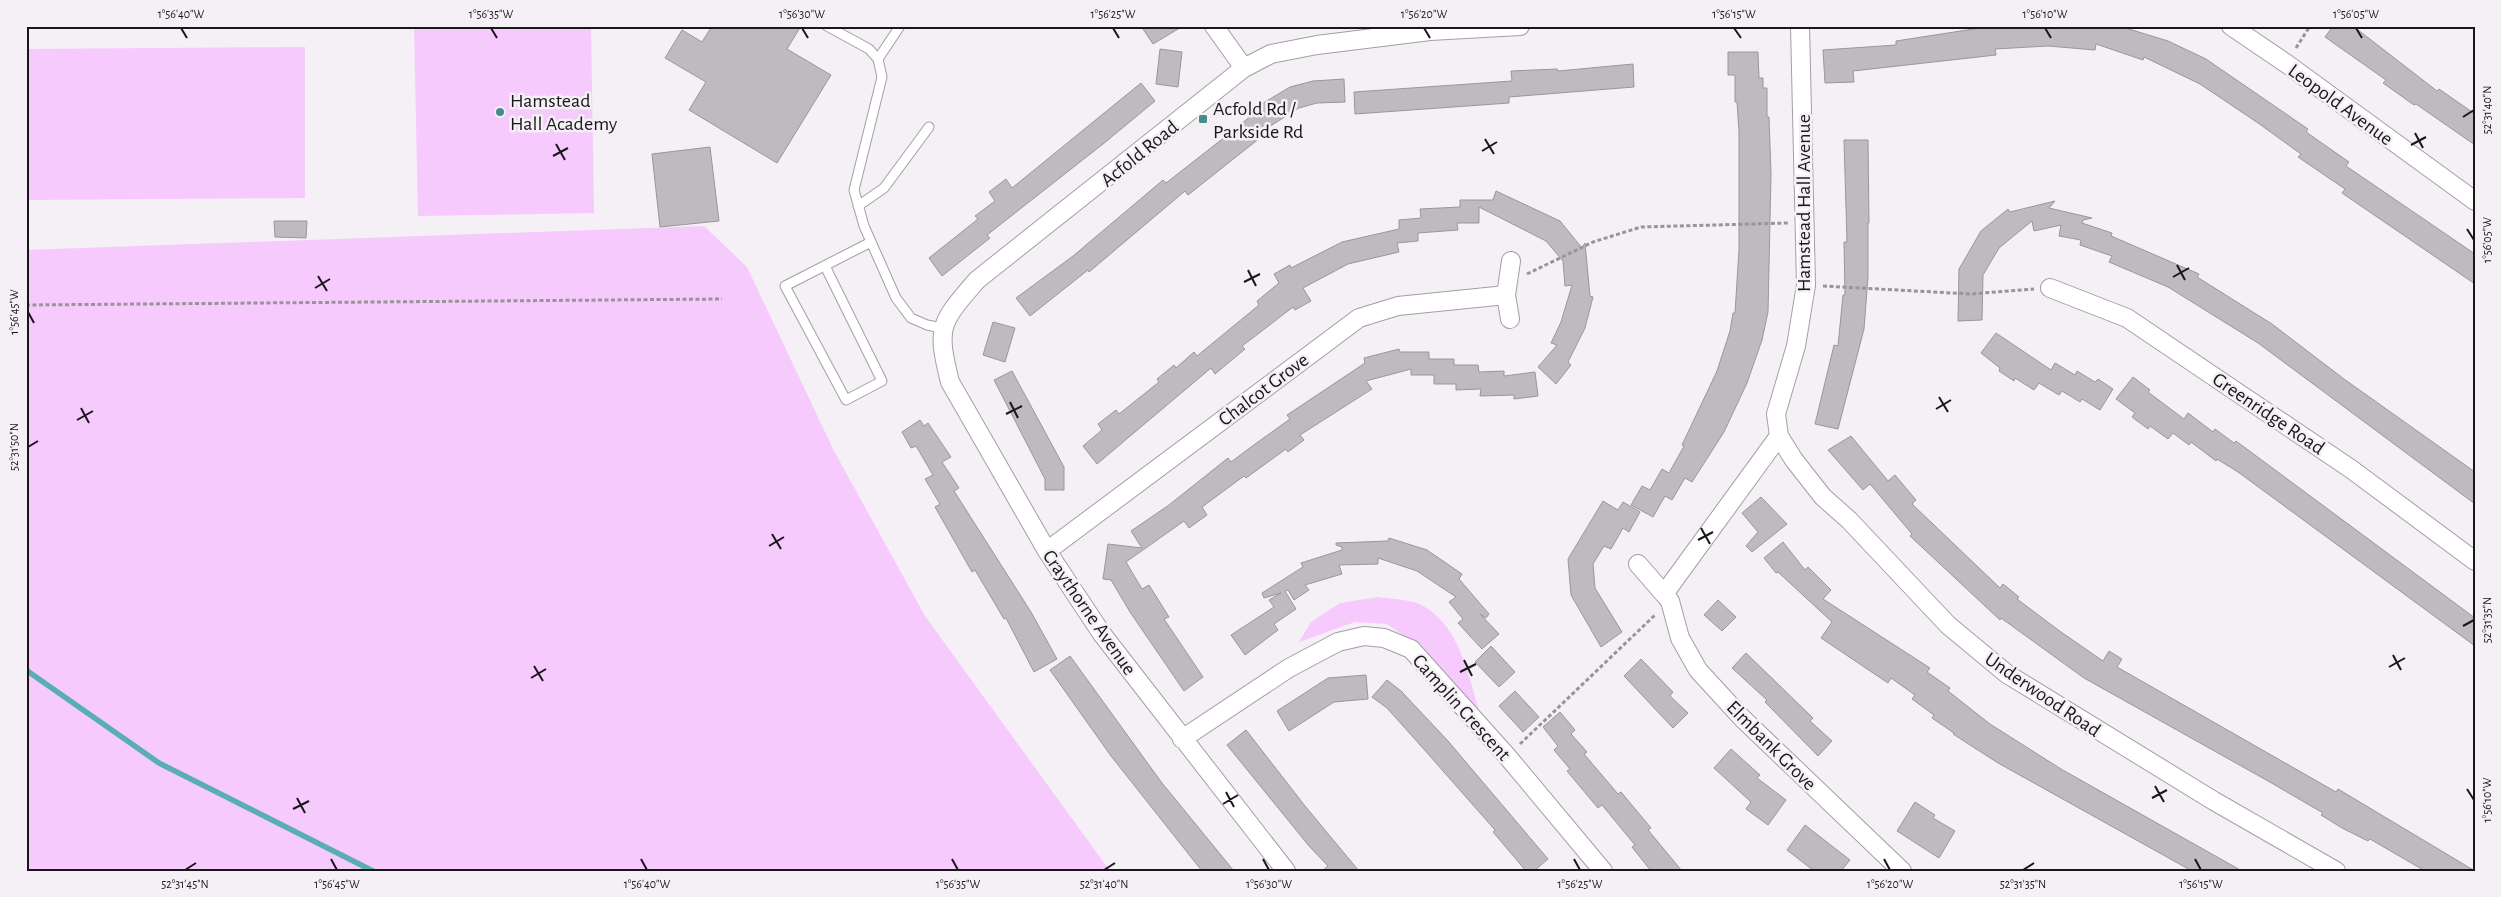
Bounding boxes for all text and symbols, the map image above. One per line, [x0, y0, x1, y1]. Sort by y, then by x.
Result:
text: 1°56'40"W [158, 8, 205, 20]
text: 1°56'35"W [469, 8, 514, 20]
text: 1°56'30"W [779, 8, 825, 20]
text: 1°56'25"W [1090, 8, 1136, 20]
text: 1°56'20"W [1401, 8, 1447, 20]
text: 1°56'15"W [1712, 8, 1756, 20]
text: 1°56'10"W [2022, 8, 2068, 20]
text: 1°56'05"W [2333, 8, 2379, 20]
street label: Leopold Avenue [2284, 60, 2396, 149]
text: 52°31'40"N [2481, 86, 2493, 134]
place label: Hamstead Hall Academy [510, 91, 618, 134]
place label: Acfold Rd / Parkside Rd [1213, 99, 1303, 142]
marker: Hamstead Hall Academy [494, 106, 506, 118]
marker: Acfold Rd / Parkside Rd [1197, 113, 1209, 125]
street label: Hamstead Hall Avenue [1794, 114, 1814, 292]
street label: Acfold Road [1097, 117, 1182, 191]
text: 1°56'05"W [2481, 217, 2493, 263]
text: 1°56'45"W [8, 289, 20, 335]
street label: Chalcot Grove [1215, 350, 1312, 430]
street label: Greenridge Road [2209, 369, 2328, 459]
text: 52°31'50"N [8, 423, 20, 471]
street label: Craythorne Avenue [1039, 546, 1140, 679]
text: 52°31'35"N [2481, 597, 2493, 643]
street label: Underwood Road [1981, 649, 2104, 741]
street label: Camplin Crescent [1408, 651, 1515, 765]
street label: Elmbank Grove [1723, 697, 1820, 794]
text: 1°56'10"W [2481, 777, 2493, 823]
text: 52°31'45"N [161, 878, 209, 890]
text: 1°56'45"W [314, 878, 360, 890]
text: 1°56'40"W [624, 878, 671, 890]
text: 1°56'35"W [936, 878, 981, 890]
text: 52°31'40"N [1080, 878, 1128, 890]
text: 1°56'30"W [1246, 878, 1292, 890]
text: 1°56'25"W [1557, 878, 1603, 890]
text: 1°56'20"W [1867, 878, 1913, 890]
text: 52°31'35"N [2000, 878, 2046, 890]
text: 1°56'15"W [2179, 878, 2223, 890]

